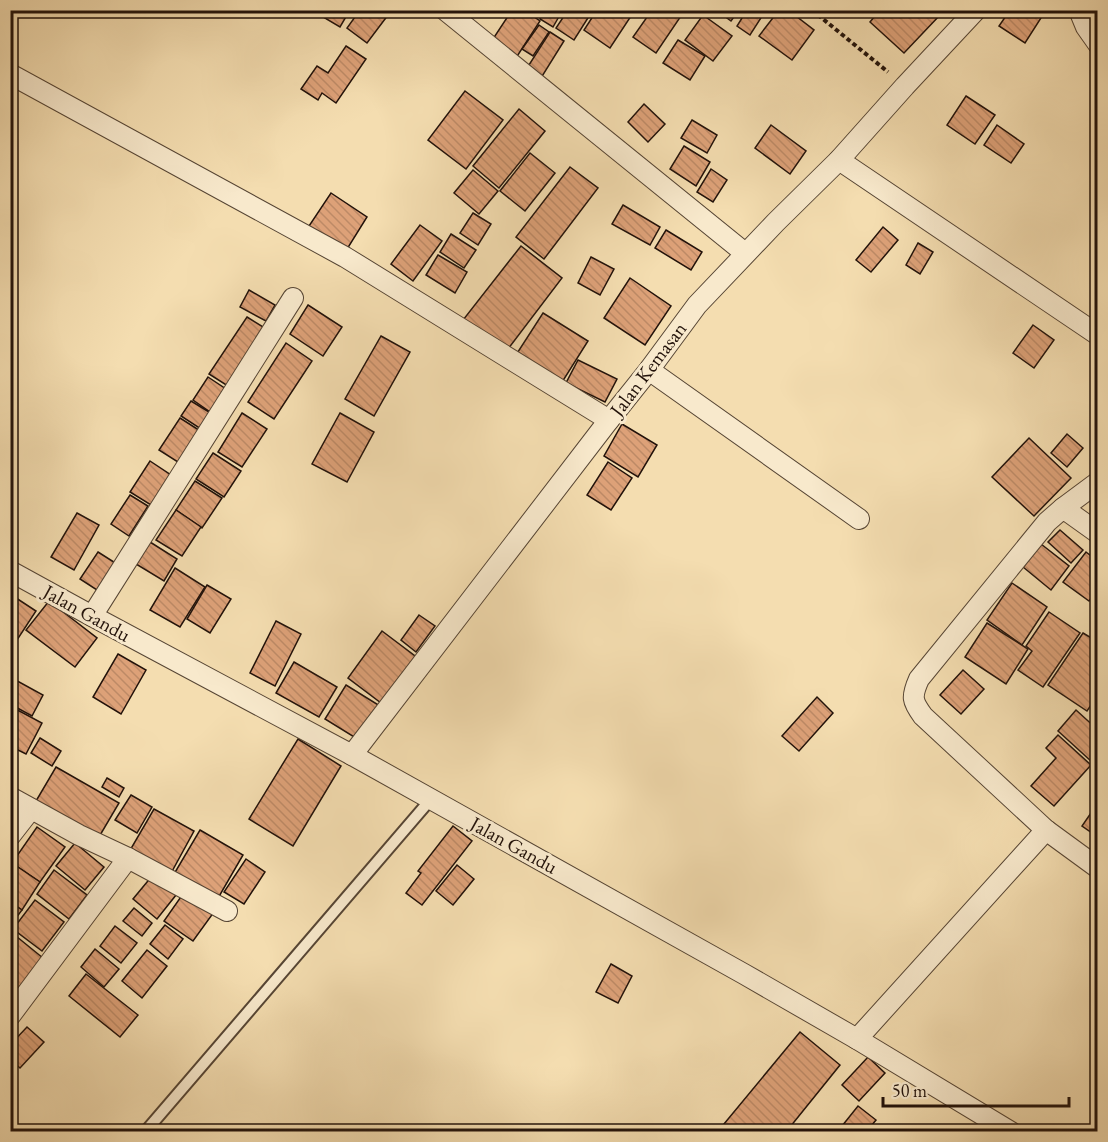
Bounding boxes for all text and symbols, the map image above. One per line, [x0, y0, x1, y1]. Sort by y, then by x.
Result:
street label: Jalan Kemasan [603, 316, 692, 423]
street label: Jalan Gandu [37, 577, 136, 648]
street label: Jalan Gandu [464, 809, 563, 880]
scale bar [883, 1070, 1069, 1108]
text: 50 m [892, 1079, 927, 1102]

